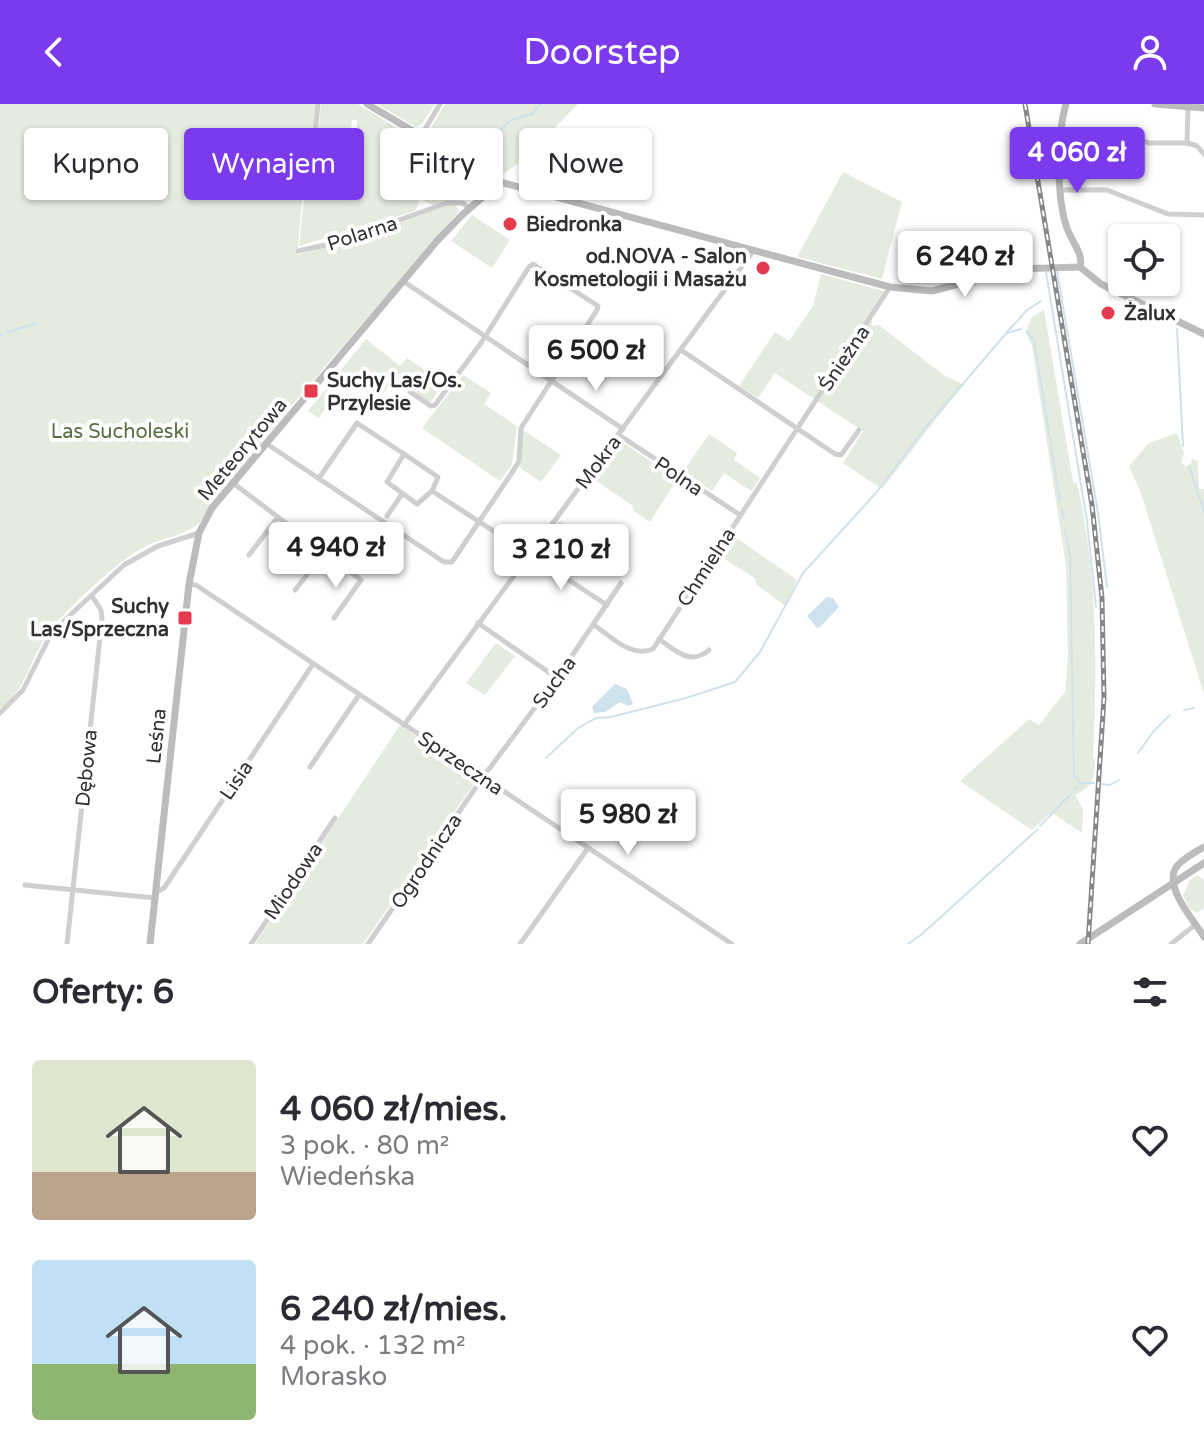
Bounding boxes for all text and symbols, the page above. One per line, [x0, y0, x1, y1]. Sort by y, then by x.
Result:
icon: back [32, 30, 76, 74]
icon: person [1128, 30, 1172, 74]
text: Doorstep [523, 31, 681, 74]
pin: 4 060 zł [994, 127, 1160, 195]
chip: Kupno [24, 128, 168, 200]
chip: Wynajem [184, 128, 364, 200]
chip: Filtry [380, 128, 503, 200]
chip: Nowe [519, 128, 652, 200]
text: 4 060 zł [1028, 137, 1126, 168]
street label: Polarna [324, 211, 401, 257]
place label: Biedronka [526, 213, 622, 237]
marker: Biedronka [501, 215, 519, 233]
map controls [1108, 224, 1180, 296]
button: locate [1108, 224, 1180, 296]
pin: 6 240 zł [882, 231, 1048, 299]
text: 6 240 zł [916, 241, 1014, 272]
place label: od.NOVA - Salon Kosmetologii i Masażu [534, 245, 747, 292]
marker: od.NOVA - Salon Kosmetologii i Masażu [754, 259, 772, 277]
place label: Żalux [1124, 301, 1176, 326]
marker: Żalux [1099, 304, 1117, 322]
street label: Śnieżna [813, 321, 875, 396]
pin: 6 500 zł [513, 325, 679, 393]
text: 6 500 zł [547, 335, 645, 366]
place label: Suchy Las/Os. Przylesie [327, 369, 462, 416]
marker: Suchy Las/Os. Przylesie [302, 382, 320, 400]
street label: Meteorytowa [193, 393, 293, 506]
park label: Las Sucholeski [51, 420, 189, 444]
street label: Mokra [571, 431, 627, 494]
street label: Polna [649, 452, 707, 502]
pin: 4 940 zł [253, 522, 419, 590]
pin: 3 210 zł [478, 524, 644, 592]
street label: Chmielna [672, 524, 741, 611]
text: 4 940 zł [287, 532, 385, 563]
text: 3 210 zł [512, 534, 610, 565]
place label: Suchy Las/Sprzeczna [30, 595, 169, 642]
marker: Suchy Las/Sprzeczna [176, 609, 194, 627]
street label: Sucha [528, 652, 582, 713]
street label: Leśna [142, 707, 172, 765]
street label: Sprzeczna [413, 727, 508, 801]
street label: Dębowa [71, 728, 103, 808]
street label: Lisia [215, 756, 259, 805]
pin: 5 980 zł [545, 789, 711, 857]
text: 5 980 zł [579, 799, 677, 830]
street label: Ogrodnicza [386, 809, 467, 914]
street label: Miodowa [259, 838, 328, 925]
icon: filters [1128, 970, 1172, 1014]
text: Oferty: 6 [32, 972, 174, 1013]
text: 4 060 zł/mies. [280, 1089, 507, 1130]
icon: home [96, 1092, 192, 1188]
icon: heart [1128, 1118, 1172, 1162]
text: 3 pok. · 80 m² [280, 1130, 449, 1161]
text: Wiedeńska [280, 1161, 415, 1192]
text: 6 240 zł/mies. [280, 1289, 507, 1330]
icon: home [96, 1292, 192, 1388]
icon: heart [1128, 1318, 1172, 1362]
text: 4 pok. · 132 m² [280, 1330, 466, 1361]
text: Morasko [280, 1361, 387, 1392]

